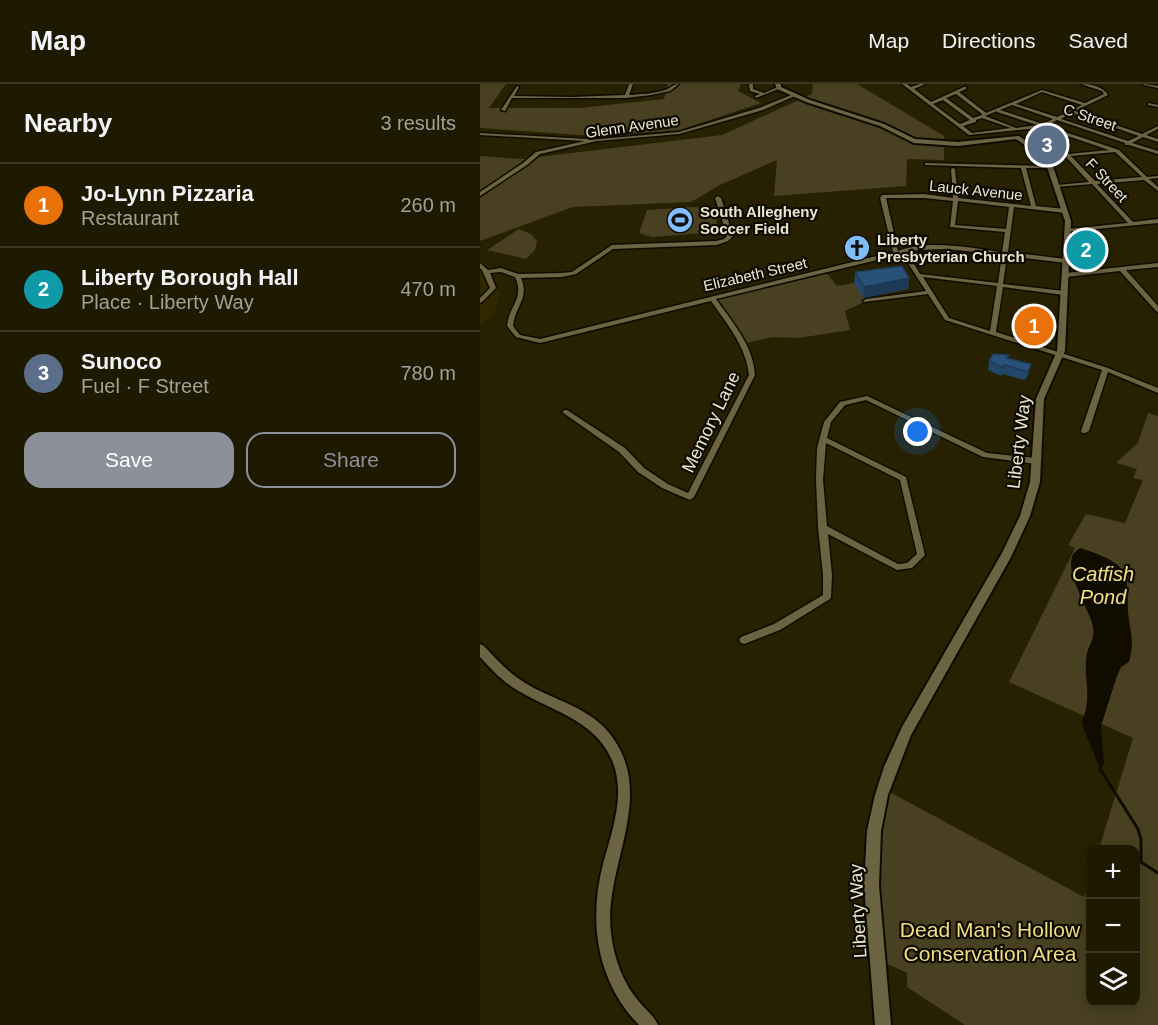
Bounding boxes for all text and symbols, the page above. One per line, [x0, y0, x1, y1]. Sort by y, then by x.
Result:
text: Map [30, 25, 86, 56]
text: Map [868, 29, 909, 52]
text: Directions [942, 29, 1035, 52]
text: Saved [1068, 29, 1128, 52]
street label: C Street [1061, 100, 1120, 134]
text: Nearby [24, 108, 112, 138]
street label: Glenn Avenue [584, 111, 680, 141]
text: 3 results [380, 112, 456, 134]
pin: 3 [1028, 122, 1066, 168]
street label: F Street [1083, 155, 1132, 206]
street label: Lauck Avenue [928, 177, 1024, 203]
text: Jo-Lynn Pizzaria [81, 181, 254, 206]
text: 1 [38, 194, 49, 216]
text: 260 m [400, 194, 456, 216]
place label: South Allegheny Soccer Field [700, 203, 818, 237]
sports icon: South Allegheny Soccer Field [665, 205, 695, 235]
text: Restaurant [81, 207, 179, 229]
pin: 2 [1066, 228, 1106, 272]
place label: Liberty Presbyterian Church [877, 231, 1025, 265]
church icon: Liberty Presbyterian Church [842, 233, 872, 263]
street label: Elizabeth Street [701, 254, 809, 294]
text: Liberty Borough Hall [81, 265, 299, 290]
text: 2 [38, 278, 49, 300]
text: 470 m [400, 278, 456, 300]
text: Place · Liberty Way [81, 291, 254, 313]
pin: 1 [1014, 304, 1054, 348]
text: Sunoco [81, 349, 162, 374]
text: 3 [38, 362, 49, 384]
text: 780 m [400, 362, 456, 384]
street label: Memory Lane [678, 368, 744, 476]
text: Fuel · F Street [81, 375, 209, 397]
street label: Liberty Way [1003, 394, 1035, 490]
your location [903, 417, 932, 446]
button: Save [24, 432, 234, 488]
button: Share [246, 432, 456, 488]
water label: Catfish Pond [1072, 563, 1134, 608]
map controls [1086, 845, 1140, 1007]
button: + [1086, 845, 1140, 899]
street label: Liberty Way [846, 863, 870, 959]
button: − [1086, 899, 1140, 953]
park label: Dead Man's Hollow Conservation Area [900, 918, 1081, 965]
button: layers [1086, 953, 1140, 1007]

